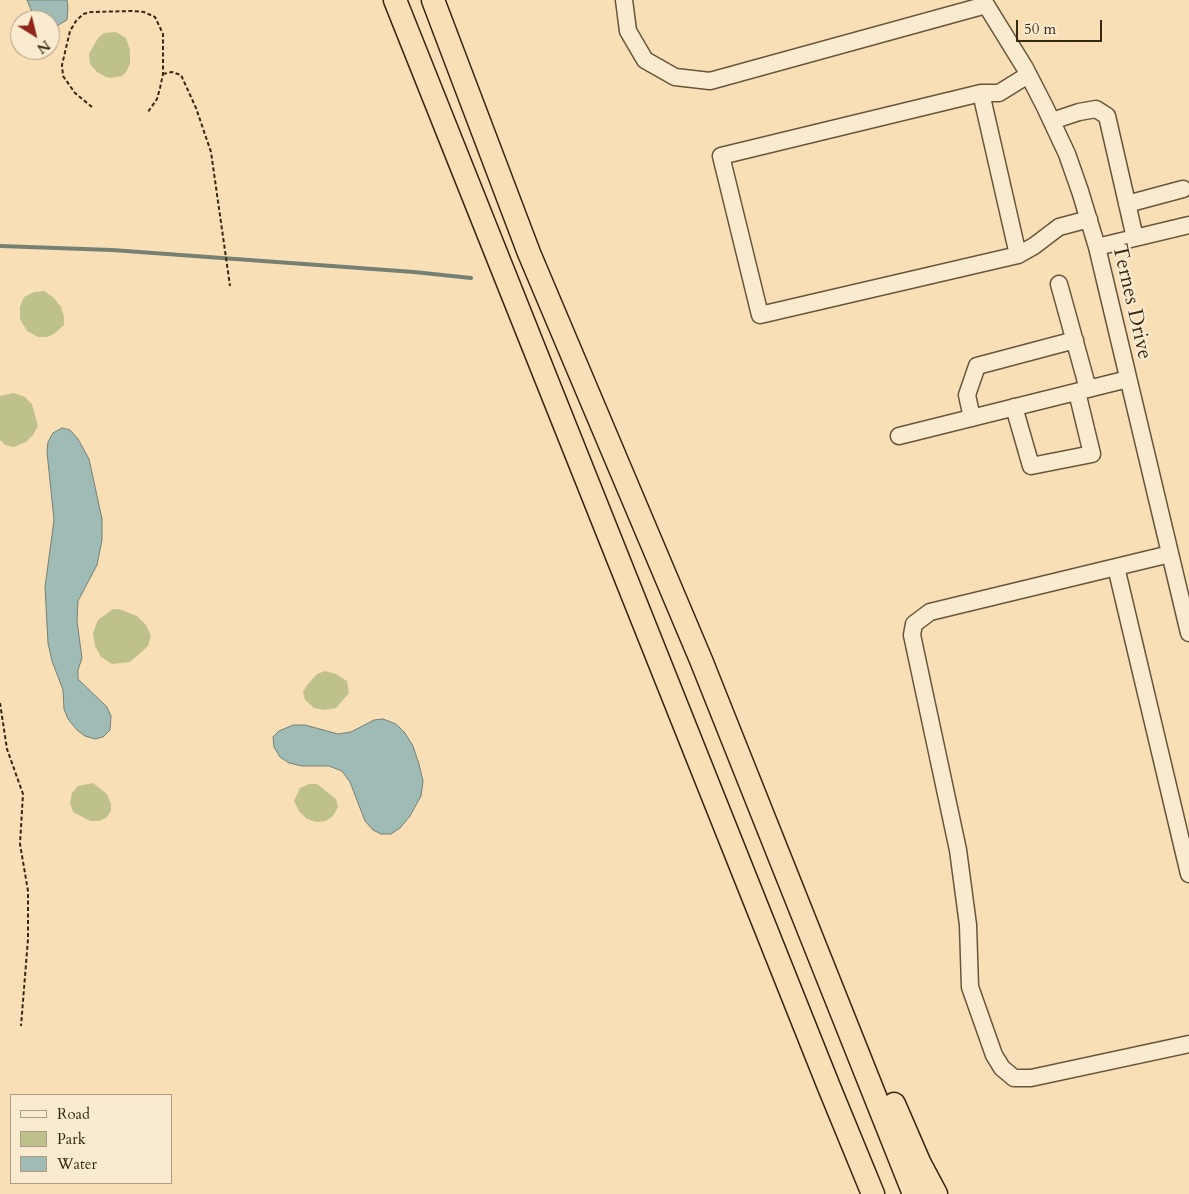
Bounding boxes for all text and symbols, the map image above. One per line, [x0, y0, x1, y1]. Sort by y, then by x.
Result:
north arrow [10, 10, 60, 60]
scale bar [1019, 10, 1105, 42]
text: 50 m [1024, 19, 1056, 39]
text: N [33, 35, 54, 58]
street label: Ternes Drive [1106, 242, 1156, 362]
legend [10, 1094, 172, 1184]
text: Road [57, 1104, 90, 1124]
text: Park [57, 1129, 86, 1149]
text: Water [57, 1154, 97, 1174]

